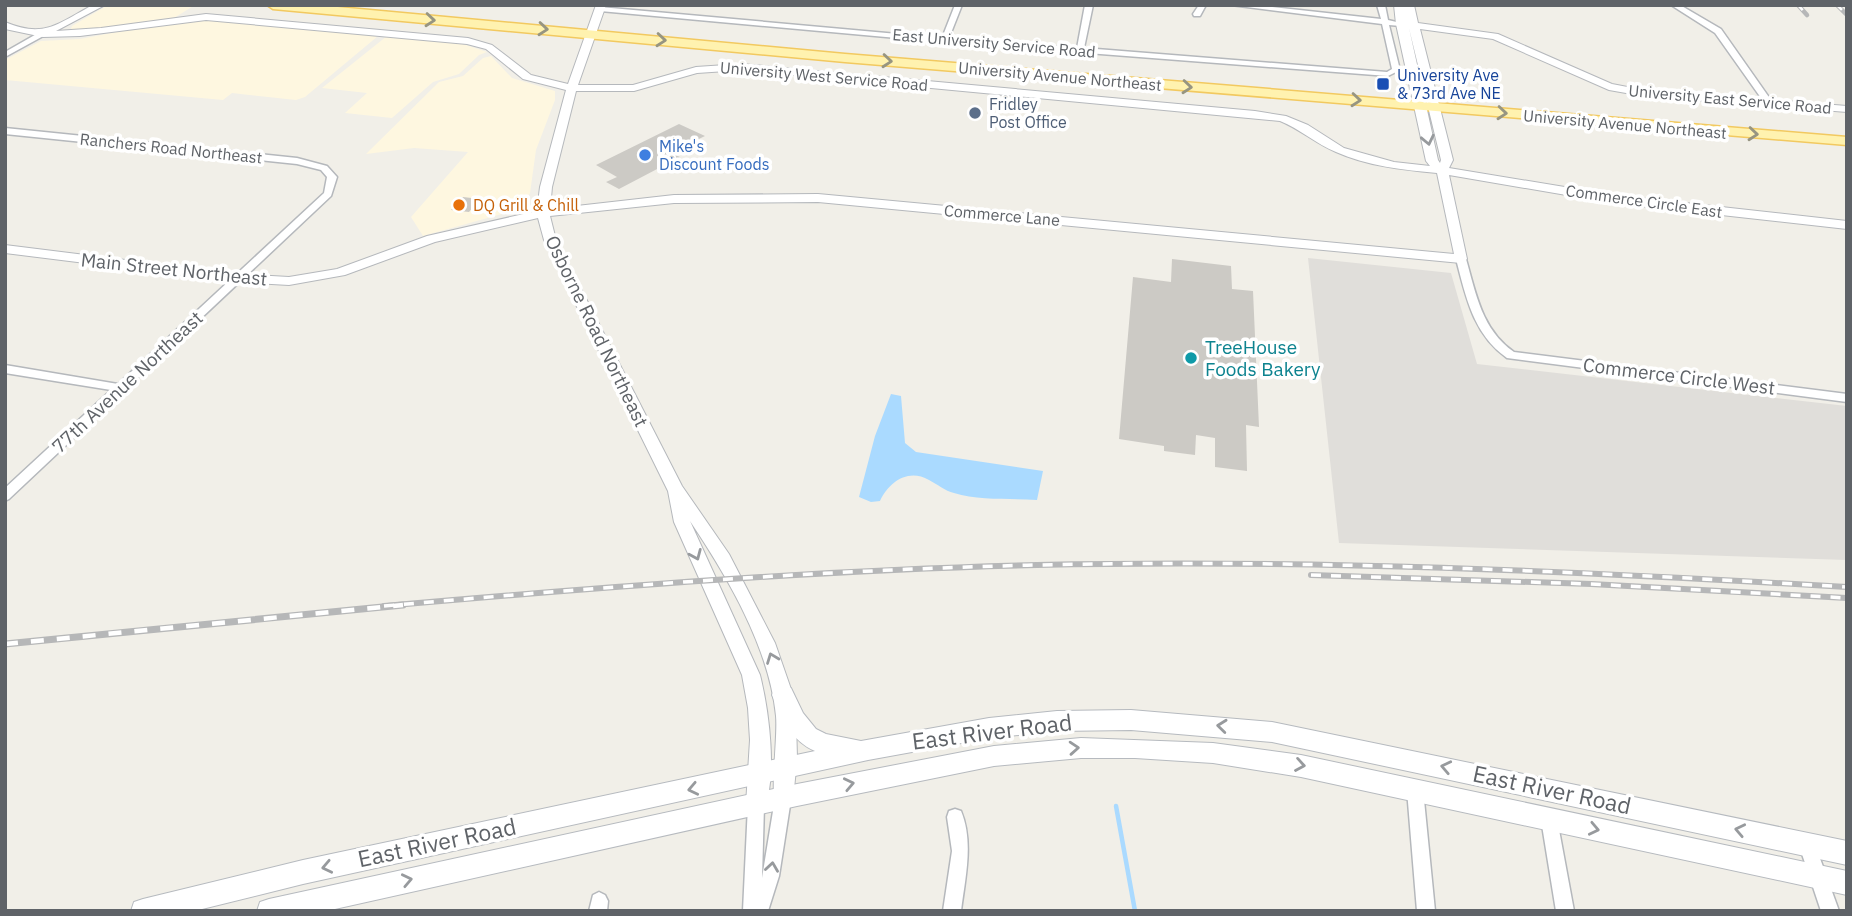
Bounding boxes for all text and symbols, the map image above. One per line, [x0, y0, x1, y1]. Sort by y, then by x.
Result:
one-way arrow [424, 12, 436, 27]
one-way arrow [537, 21, 548, 36]
street label: East University Service Road [892, 24, 1096, 62]
one-way arrow [655, 33, 666, 48]
one-way arrow [882, 53, 893, 68]
street label: University West Service Road [719, 57, 929, 95]
street label: University Avenue Northeast [957, 57, 1163, 95]
place label: University Ave & 73rd Ave NE [1397, 65, 1501, 103]
marker: University Ave & 73rd Ave NE [1375, 76, 1391, 92]
one-way arrow [1182, 79, 1193, 94]
street label: University East Service Road [1628, 80, 1832, 118]
one-way arrow [1351, 92, 1362, 107]
place label: Fridley Post Office [989, 94, 1067, 132]
marker: Fridley Post Office [967, 105, 983, 121]
one-way arrow [1497, 105, 1508, 120]
street label: University Avenue Northeast [1522, 105, 1728, 143]
one-way arrow [1748, 126, 1759, 141]
street label: Ranchers Road Northeast [79, 128, 263, 168]
one-way arrow [1419, 134, 1434, 146]
place label: Mike's Discount Foods [659, 136, 770, 174]
marker: Mike's Discount Foods [637, 147, 653, 163]
street label: Commerce Circle East [1564, 180, 1724, 222]
place label: DQ Grill & Chill [473, 195, 579, 215]
marker: DQ Grill & Chill [451, 197, 467, 213]
street label: Commerce Lane [943, 200, 1061, 230]
street label: Osborne Road Northeast [540, 231, 654, 431]
street label: Main Street Northeast [80, 247, 268, 291]
street label: 77th Avenue Northeast [47, 306, 207, 458]
place label: TreeHouse Foods Bakery [1205, 335, 1321, 381]
marker: TreeHouse Foods Bakery [1183, 350, 1199, 366]
street label: Commerce Circle West [1582, 352, 1776, 400]
one-way arrow [688, 548, 702, 560]
one-way arrow [766, 653, 780, 665]
street label: East River Road [910, 706, 1074, 756]
one-way arrow [1216, 719, 1227, 734]
one-way arrow [1068, 741, 1079, 756]
one-way arrow [1294, 757, 1306, 772]
street label: East River Road [1470, 758, 1634, 820]
one-way arrow [1440, 761, 1452, 776]
one-way arrow [843, 778, 855, 793]
one-way arrow [687, 781, 699, 796]
street label: East River Road [355, 811, 519, 873]
one-way arrow [1588, 820, 1600, 835]
one-way arrow [1734, 824, 1746, 839]
one-way arrow [321, 858, 333, 873]
one-way arrow [764, 861, 779, 873]
one-way arrow [401, 874, 413, 889]

